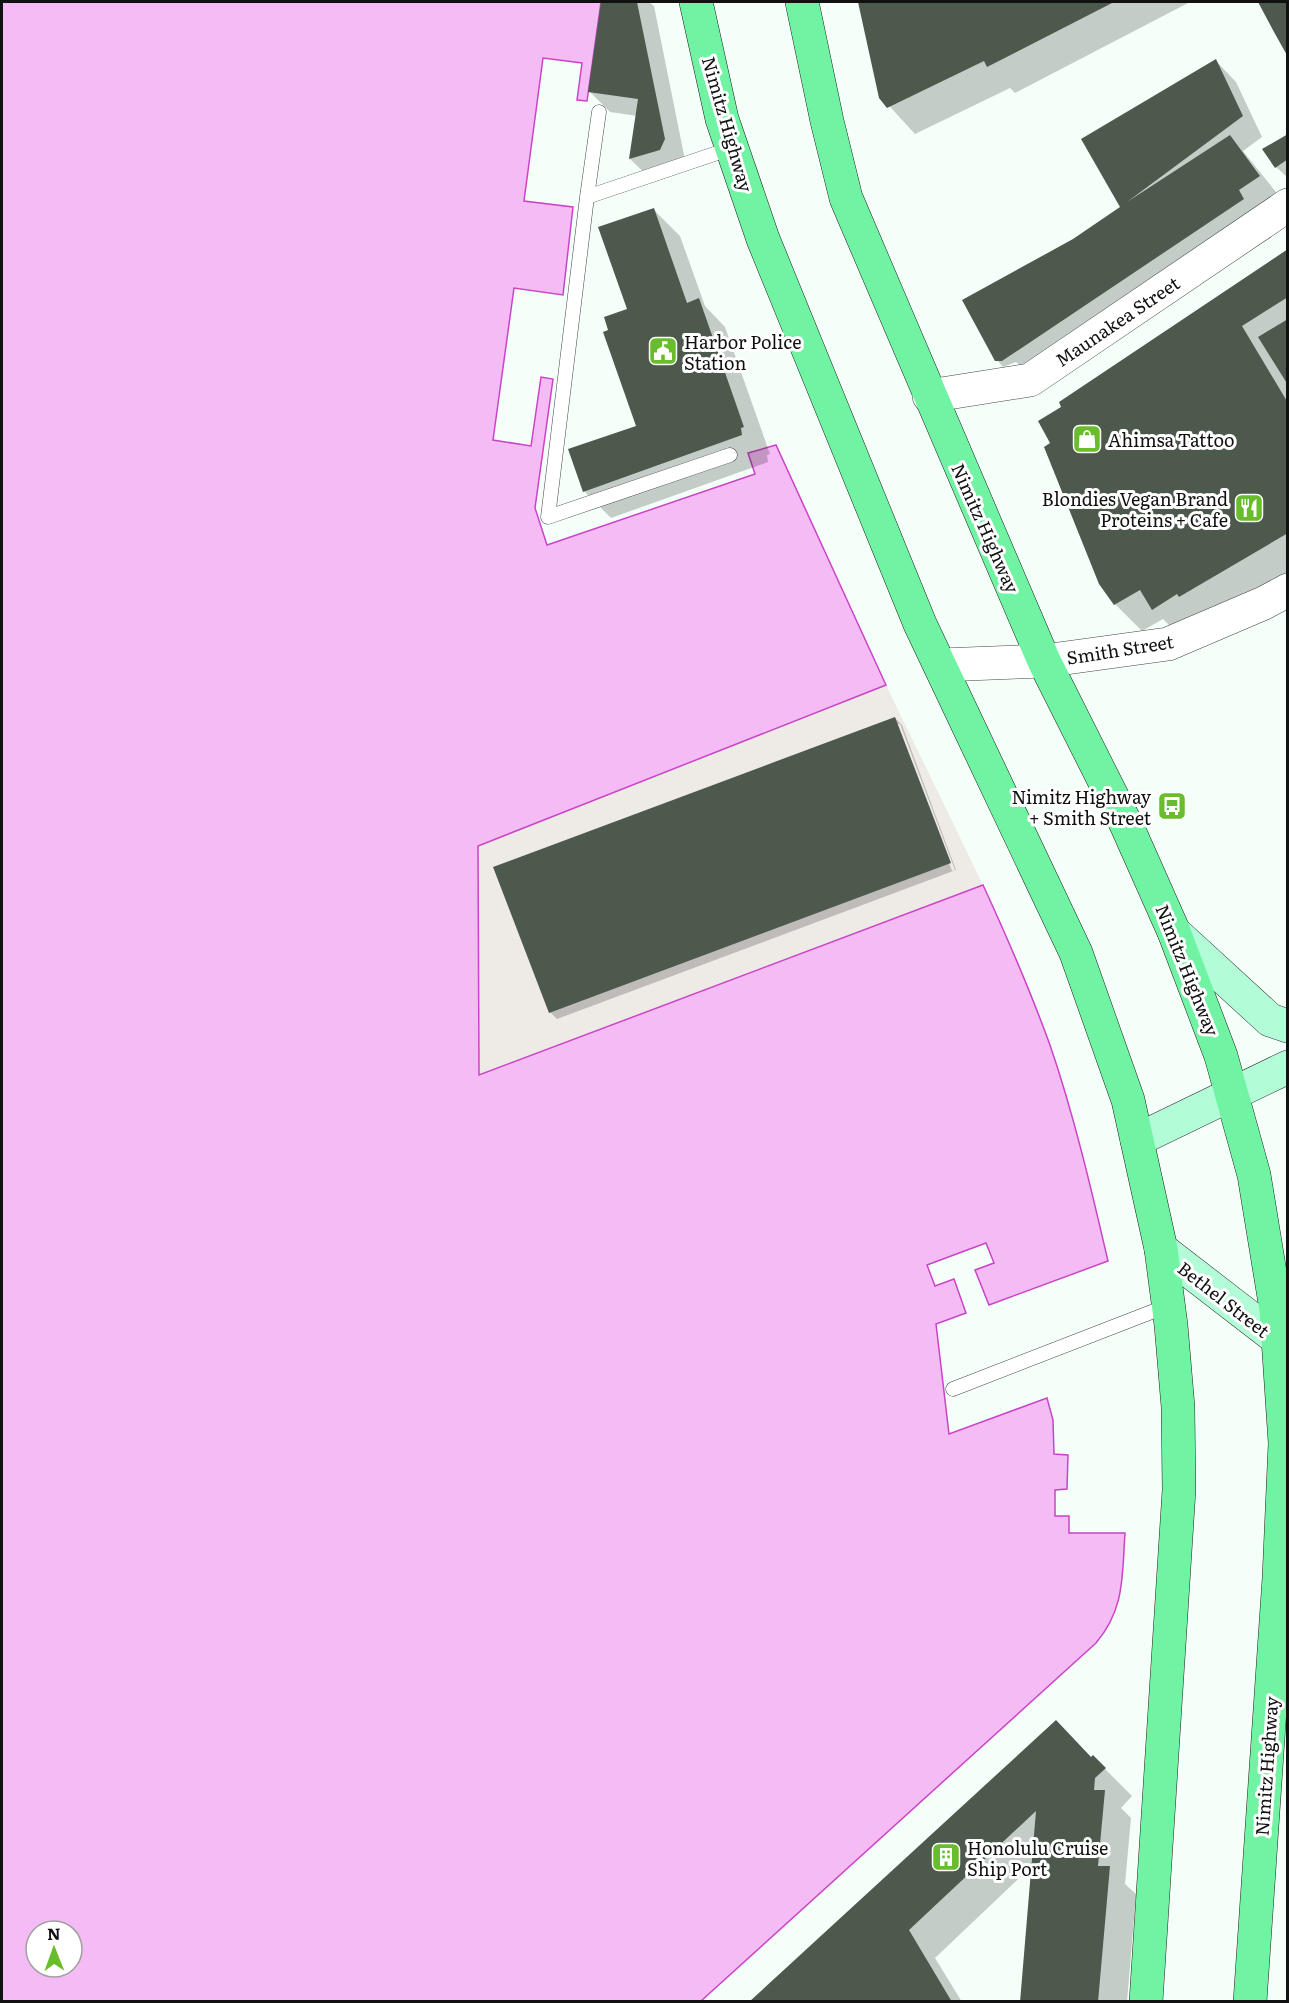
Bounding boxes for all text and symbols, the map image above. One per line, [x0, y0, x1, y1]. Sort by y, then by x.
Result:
street label: Nimitz Highway [696, 53, 760, 195]
street label: Maunakea Street [1049, 269, 1185, 373]
place label: Harbor Police Station [684, 328, 802, 376]
public building icon: Harbor Police Station [647, 335, 679, 367]
shop icon: Ahimsa Tattoo [1071, 423, 1103, 455]
place label: Ahimsa Tattoo [1108, 426, 1235, 453]
street label: Nimitz Highway [945, 459, 1027, 598]
place label: Blondies Vegan Brand Proteins + Cafe [1042, 485, 1228, 533]
restaurant icon: Blondies Vegan Brand Proteins + Cafe [1233, 492, 1265, 524]
street label: Smith Street [1065, 627, 1176, 671]
place label: Nimitz Highway + Smith Street [1011, 783, 1152, 831]
bus stop icon: Nimitz Highway + Smith Street [1156, 790, 1188, 822]
street label: Nimitz Highway [1149, 900, 1227, 1040]
street label: Bethel Street [1172, 1254, 1276, 1344]
street label: Nimitz Highway [1248, 1695, 1284, 1837]
place label: Honolulu Cruise Ship Port [967, 1834, 1108, 1882]
building icon: Honolulu Cruise Ship Port [930, 1841, 962, 1873]
north arrow [24, 1919, 84, 1979]
text: N [47, 1921, 61, 1945]

